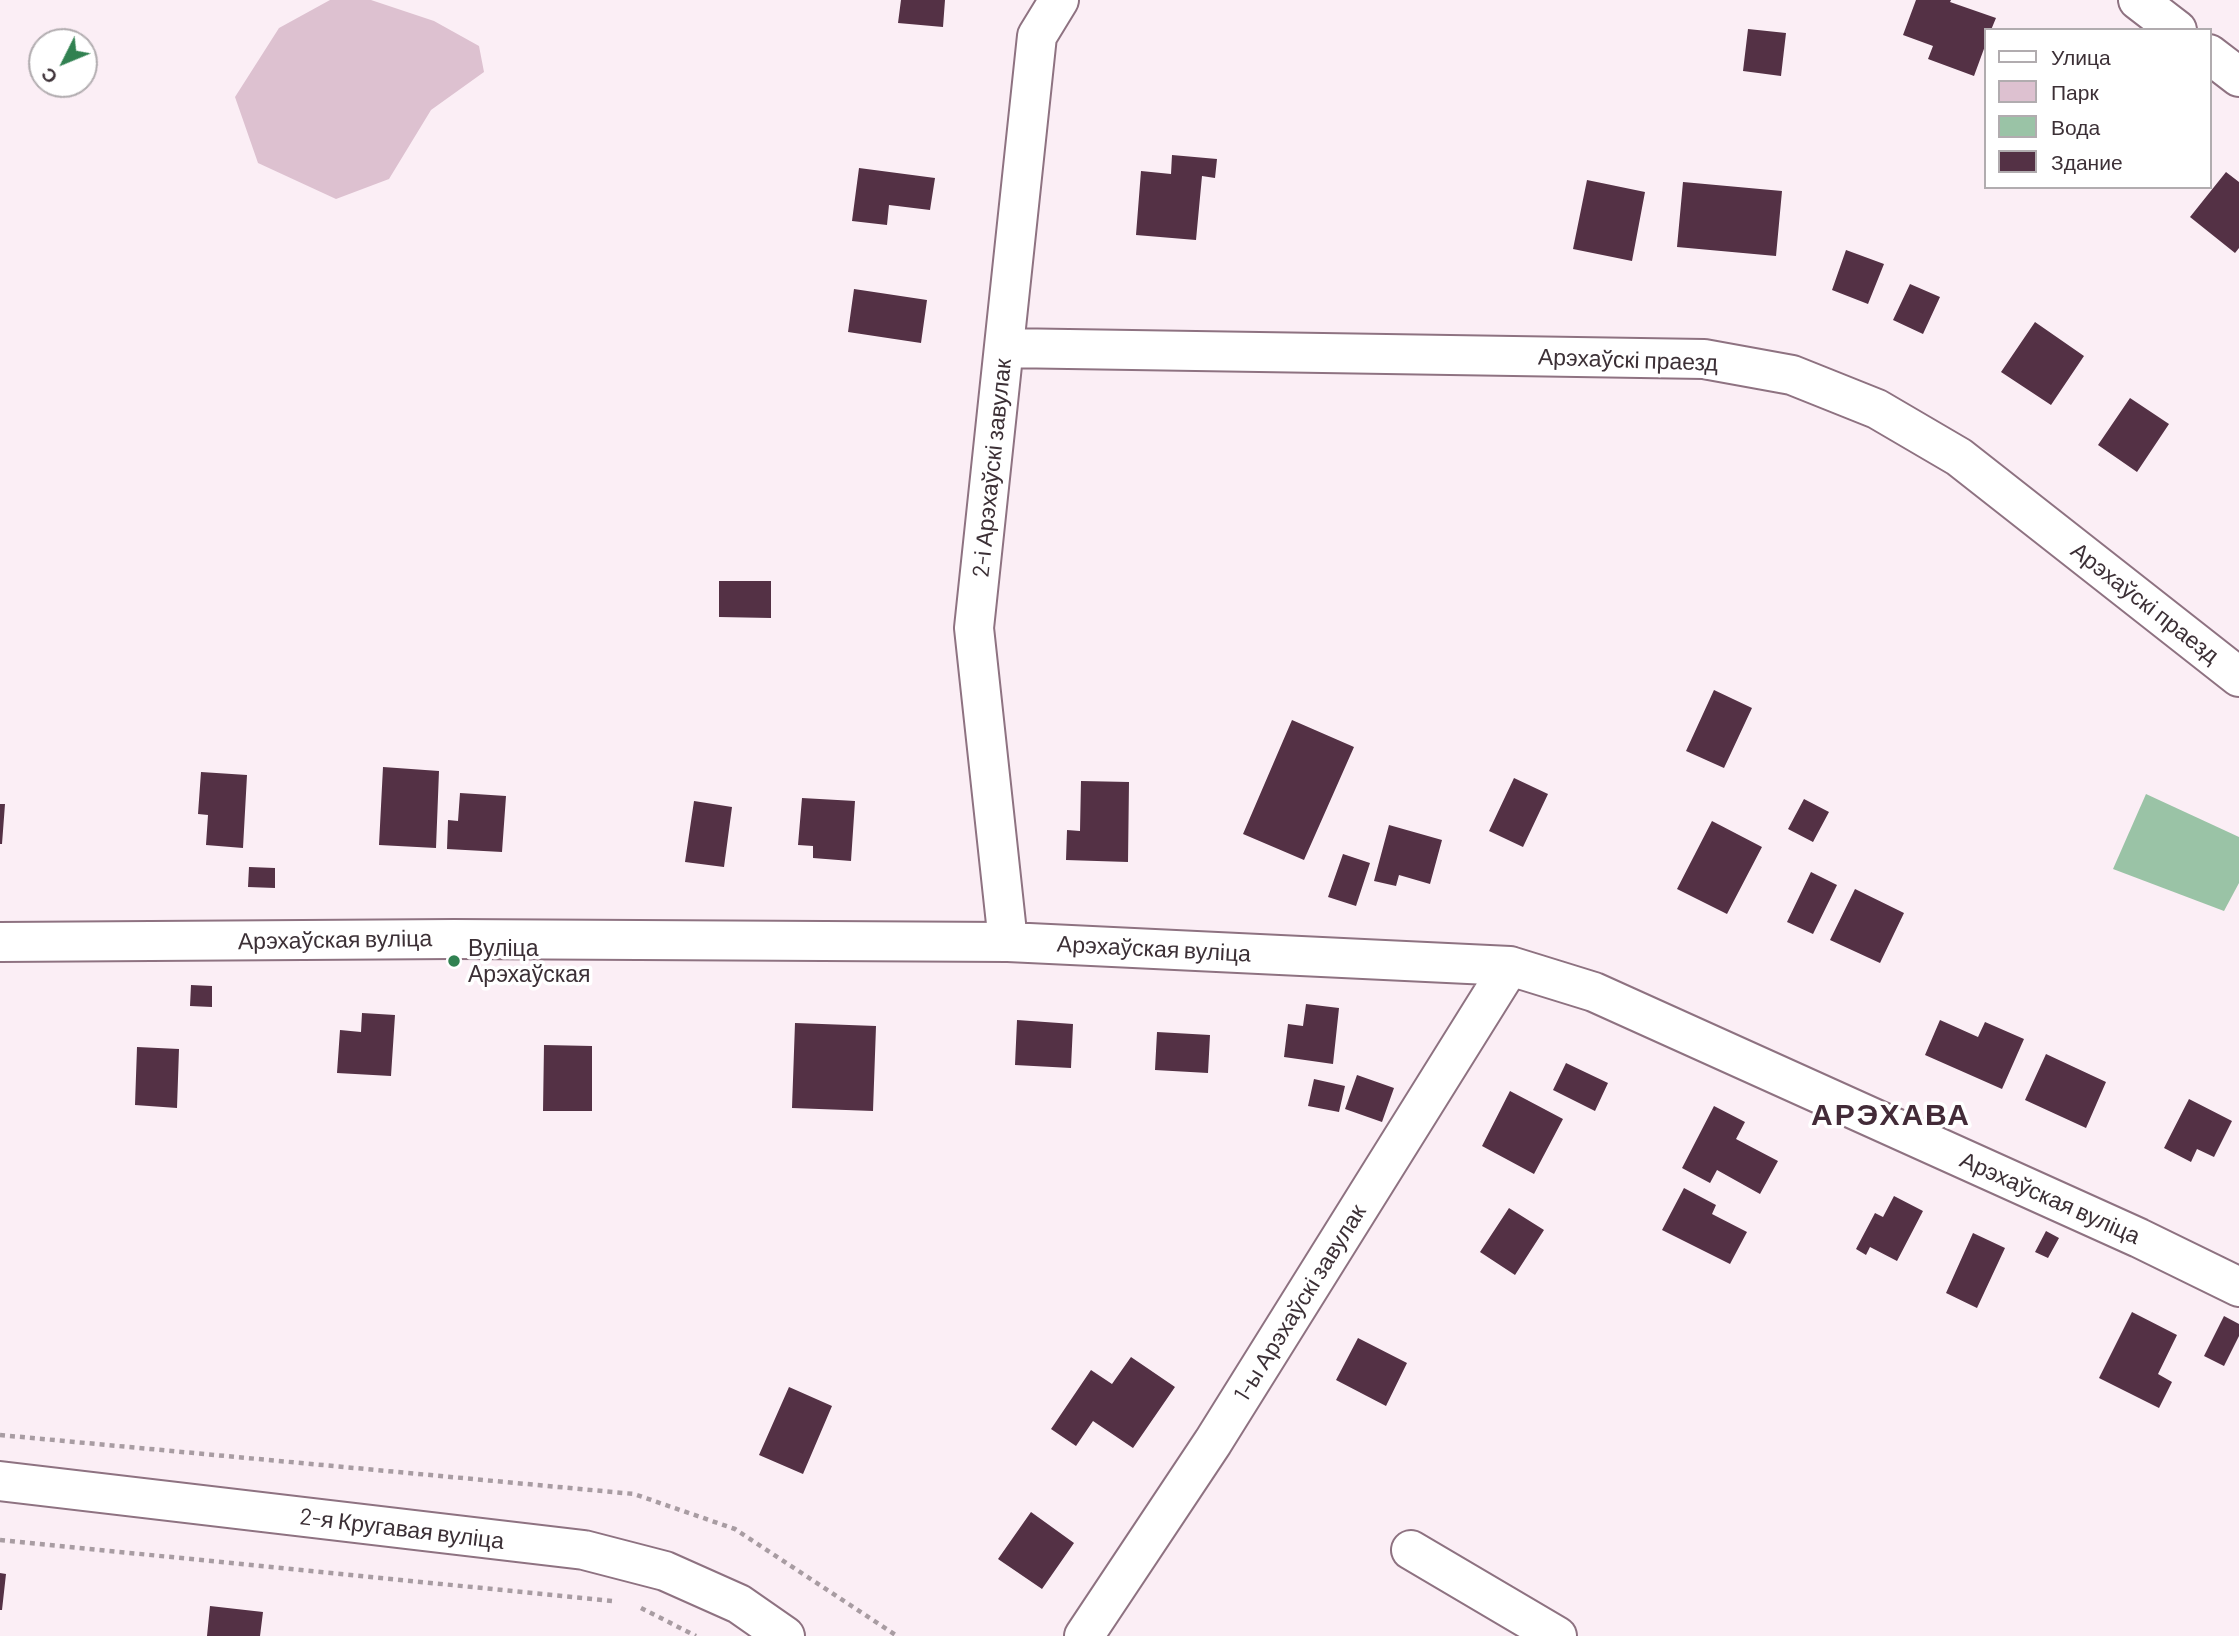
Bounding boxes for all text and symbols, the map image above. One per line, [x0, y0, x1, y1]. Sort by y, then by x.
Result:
north arrow [28, 28, 98, 98]
legend [1983, 28, 2211, 189]
text: Улица [2051, 44, 2111, 69]
text: С [36, 63, 62, 89]
text: Парк [2051, 79, 2099, 104]
text: Вода [2051, 114, 2100, 139]
text: Здание [2051, 149, 2123, 174]
street label: Арэхаўскі праезд [1537, 343, 1719, 377]
street label: 2-і Арэхаўскі завулак [967, 357, 1017, 579]
street label: Арэхаўскі праезд [2066, 537, 2224, 669]
street label: Арэхаўская вуліца [238, 925, 432, 955]
street label: Арэхаўская вуліца [1056, 930, 1252, 968]
place label: Вуліца Арэхаўская [468, 934, 590, 988]
marker: Вуліца Арэхаўская [446, 953, 462, 969]
district label: АРЭХАВА [1812, 1097, 1970, 1133]
street label: Арэхаўская вуліца [1956, 1146, 2144, 1250]
street label: 1-ы Арэхаўскі завулак [1228, 1199, 1372, 1407]
street label: 2-я Кругавая вуліца [298, 1503, 506, 1555]

